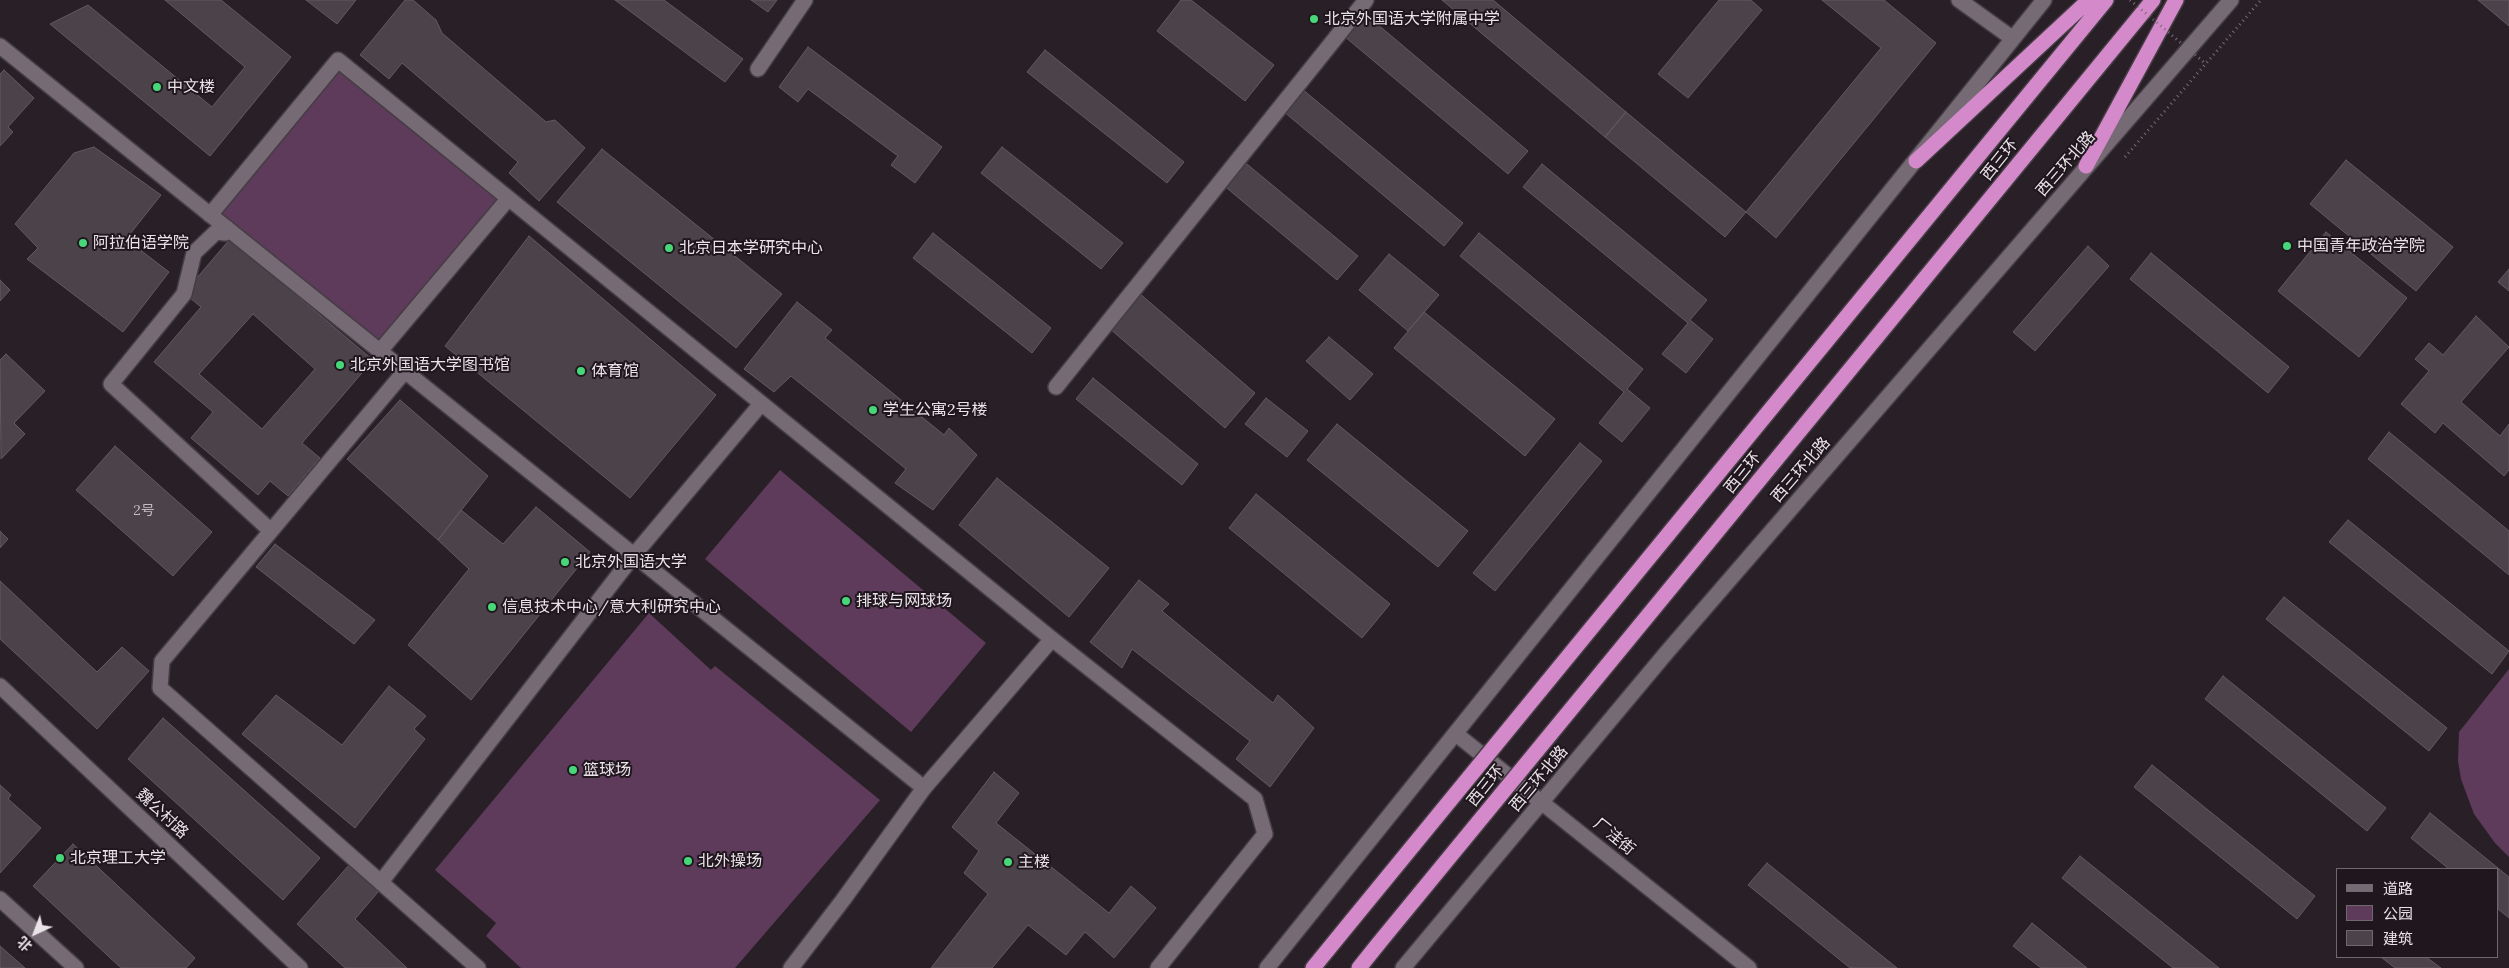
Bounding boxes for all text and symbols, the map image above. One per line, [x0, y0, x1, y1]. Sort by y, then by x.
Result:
place label: 北京外国语大学附属中学 [1324, 9, 1500, 29]
marker: 北京外国语大学附属中学 [1308, 13, 1320, 25]
place label: 中文楼 [167, 77, 215, 97]
marker: 中文楼 [151, 81, 163, 93]
street label: 西三环北路 [2033, 128, 2099, 200]
street label: 西三环 [1977, 135, 2023, 185]
place label: 阿拉伯语学院 [93, 233, 189, 253]
place label: 中国青年政治学院 [2297, 236, 2425, 256]
marker: 阿拉伯语学院 [77, 237, 89, 249]
place label: 北京日本学研究中心 [679, 238, 823, 258]
marker: 中国青年政治学院 [2281, 240, 2293, 252]
marker: 北京日本学研究中心 [663, 242, 675, 254]
place label: 北京外国语大学图书馆 [350, 355, 510, 375]
marker: 北京外国语大学图书馆 [334, 359, 346, 371]
place label: 体育馆 [591, 361, 639, 381]
marker: 体育馆 [575, 365, 587, 377]
place label: 学生公寓2号楼 [883, 400, 988, 420]
marker: 学生公寓2号楼 [867, 404, 879, 416]
street label: 西三环北路 [1768, 434, 1834, 506]
street label: 西三环 [1720, 448, 1766, 498]
house number: 2号 [133, 503, 155, 519]
place label: 北京外国语大学 [575, 552, 687, 572]
marker: 北京外国语大学 [559, 556, 571, 568]
place label: 排球与网球场 [856, 591, 952, 611]
marker: 排球与网球场 [840, 595, 852, 607]
place label: 信息技术中心/意大利研究中心 [502, 597, 721, 617]
marker: 信息技术中心/意大利研究中心 [486, 601, 498, 613]
street label: 西三环北路 [1506, 742, 1572, 816]
place label: 篮球场 [583, 760, 631, 780]
street label: 西三环 [1463, 761, 1509, 811]
marker: 篮球场 [567, 764, 579, 776]
street label: 魏公村路 [132, 785, 192, 843]
street label: 厂洼街 [1589, 814, 1639, 860]
place label: 北京理工大学 [70, 848, 166, 868]
place label: 北外操场 [698, 851, 762, 871]
marker: 北京理工大学 [54, 852, 66, 864]
place label: 主楼 [1018, 852, 1050, 872]
marker: 北外操场 [682, 855, 694, 867]
marker: 主楼 [1002, 856, 1014, 868]
legend [2336, 868, 2499, 958]
text: 道路 [2383, 879, 2413, 898]
text: 公园 [2383, 904, 2413, 923]
north arrow [10, 908, 60, 958]
text: 建筑 [2383, 929, 2413, 948]
text: 北 [14, 933, 36, 955]

